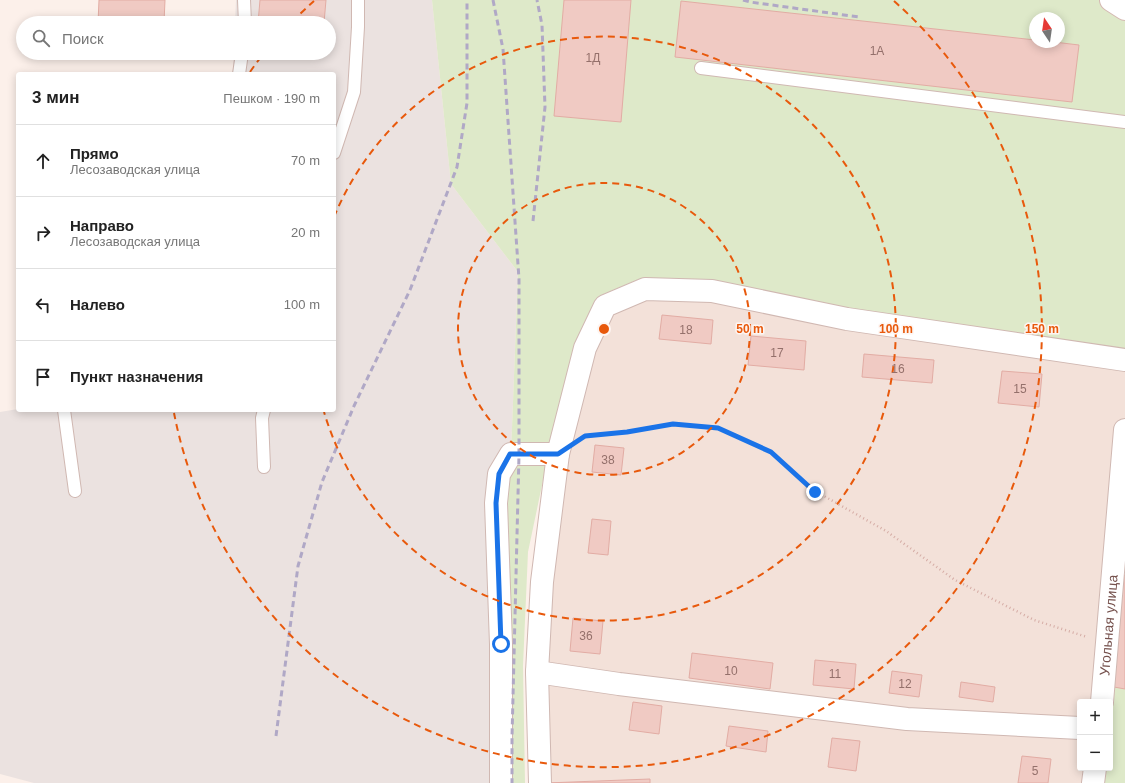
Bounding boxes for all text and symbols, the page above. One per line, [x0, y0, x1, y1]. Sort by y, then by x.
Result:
north arrow [1029, 12, 1065, 48]
search box [16, 16, 336, 60]
icon: search [30, 27, 52, 49]
text: Поиск [62, 30, 104, 47]
house number: 1А [870, 44, 884, 58]
house number: 1Д [586, 51, 600, 65]
text: 3 мин [32, 88, 79, 107]
text: Пешком · 190 m [223, 91, 320, 106]
text: Прямо [70, 145, 119, 162]
icon: ahead [32, 150, 54, 172]
text: 70 m [291, 153, 320, 168]
text: Лесозаводская улица [70, 162, 200, 177]
text: Направо [70, 217, 134, 234]
icon: right [32, 222, 54, 244]
text: 20 m [291, 225, 320, 240]
text: Лесозаводская улица [70, 234, 200, 249]
icon: left [32, 294, 54, 316]
text: Налево [70, 296, 125, 313]
text: 100 m [284, 297, 320, 312]
centre of rings [597, 322, 611, 336]
text: 50 m [736, 322, 764, 336]
text: 100 m [879, 322, 913, 336]
text: 150 m [1025, 322, 1059, 336]
house number: 18 [679, 323, 693, 337]
house number: 17 [770, 346, 784, 360]
house number: 16 [891, 362, 905, 376]
icon: arrive [32, 366, 54, 388]
text: Пункт назначения [70, 368, 203, 385]
house number: 15 [1013, 382, 1027, 396]
house number: 38 [601, 453, 615, 467]
route end [806, 483, 824, 501]
street label: Угольная улица [1096, 574, 1121, 677]
house number: 36 [579, 629, 593, 643]
route start [492, 635, 510, 653]
house number: 10 [724, 664, 738, 678]
house number: 11 [829, 667, 842, 681]
house number: 12 [898, 677, 912, 691]
map controls [1077, 699, 1113, 771]
button: + [1077, 699, 1113, 735]
button: − [1077, 735, 1113, 771]
house number: 5 [1032, 764, 1039, 778]

